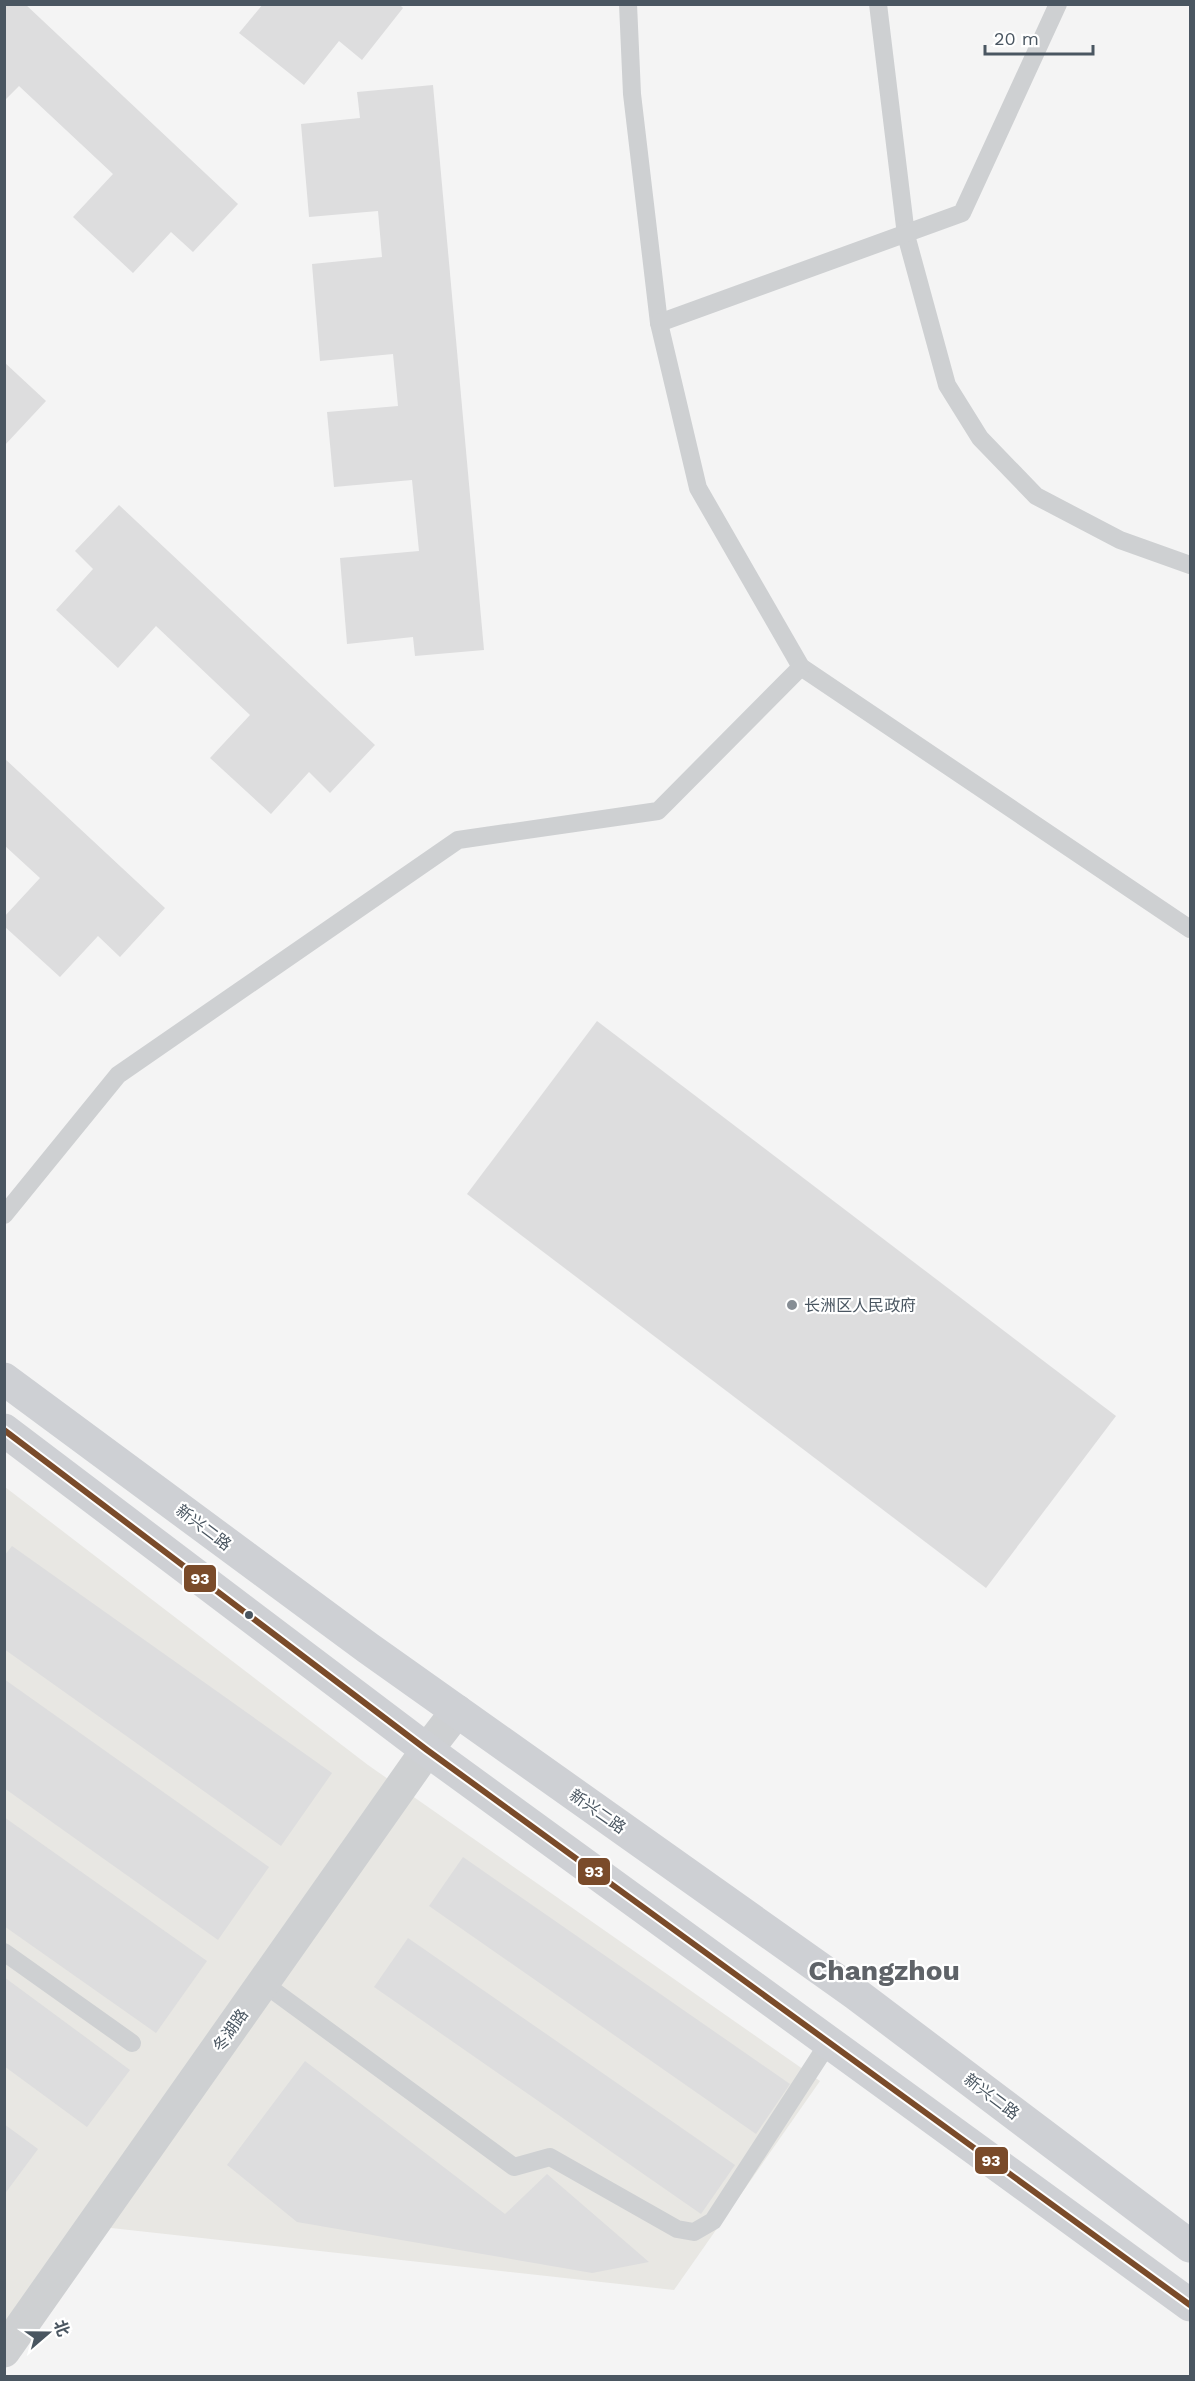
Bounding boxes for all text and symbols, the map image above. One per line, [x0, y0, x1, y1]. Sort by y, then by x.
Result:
scale bar [985, 18, 1093, 56]
text: 20 m [994, 28, 1039, 49]
place label: 长洲区人民政府 [804, 1296, 916, 1315]
marker: 长洲区人民政府 [785, 1298, 799, 1312]
street label: 新兴二路 [172, 1501, 235, 1554]
line badge: 93 [183, 1564, 217, 1593]
text: 93 [190, 1569, 210, 1588]
unlabelled marker [243, 1609, 255, 1621]
street label: 新兴二路 [566, 1785, 629, 1838]
line badge: 93 [577, 1857, 611, 1886]
text: 93 [584, 1862, 604, 1881]
district label: Changzhou [808, 1954, 960, 1987]
street label: 冬湖路 [209, 2005, 252, 2055]
street label: 新兴二路 [960, 2070, 1023, 2123]
line badge: 93 [974, 2146, 1009, 2175]
text: 93 [981, 2151, 1001, 2170]
north arrow [18, 2303, 78, 2363]
text: 北 [50, 2317, 73, 2339]

